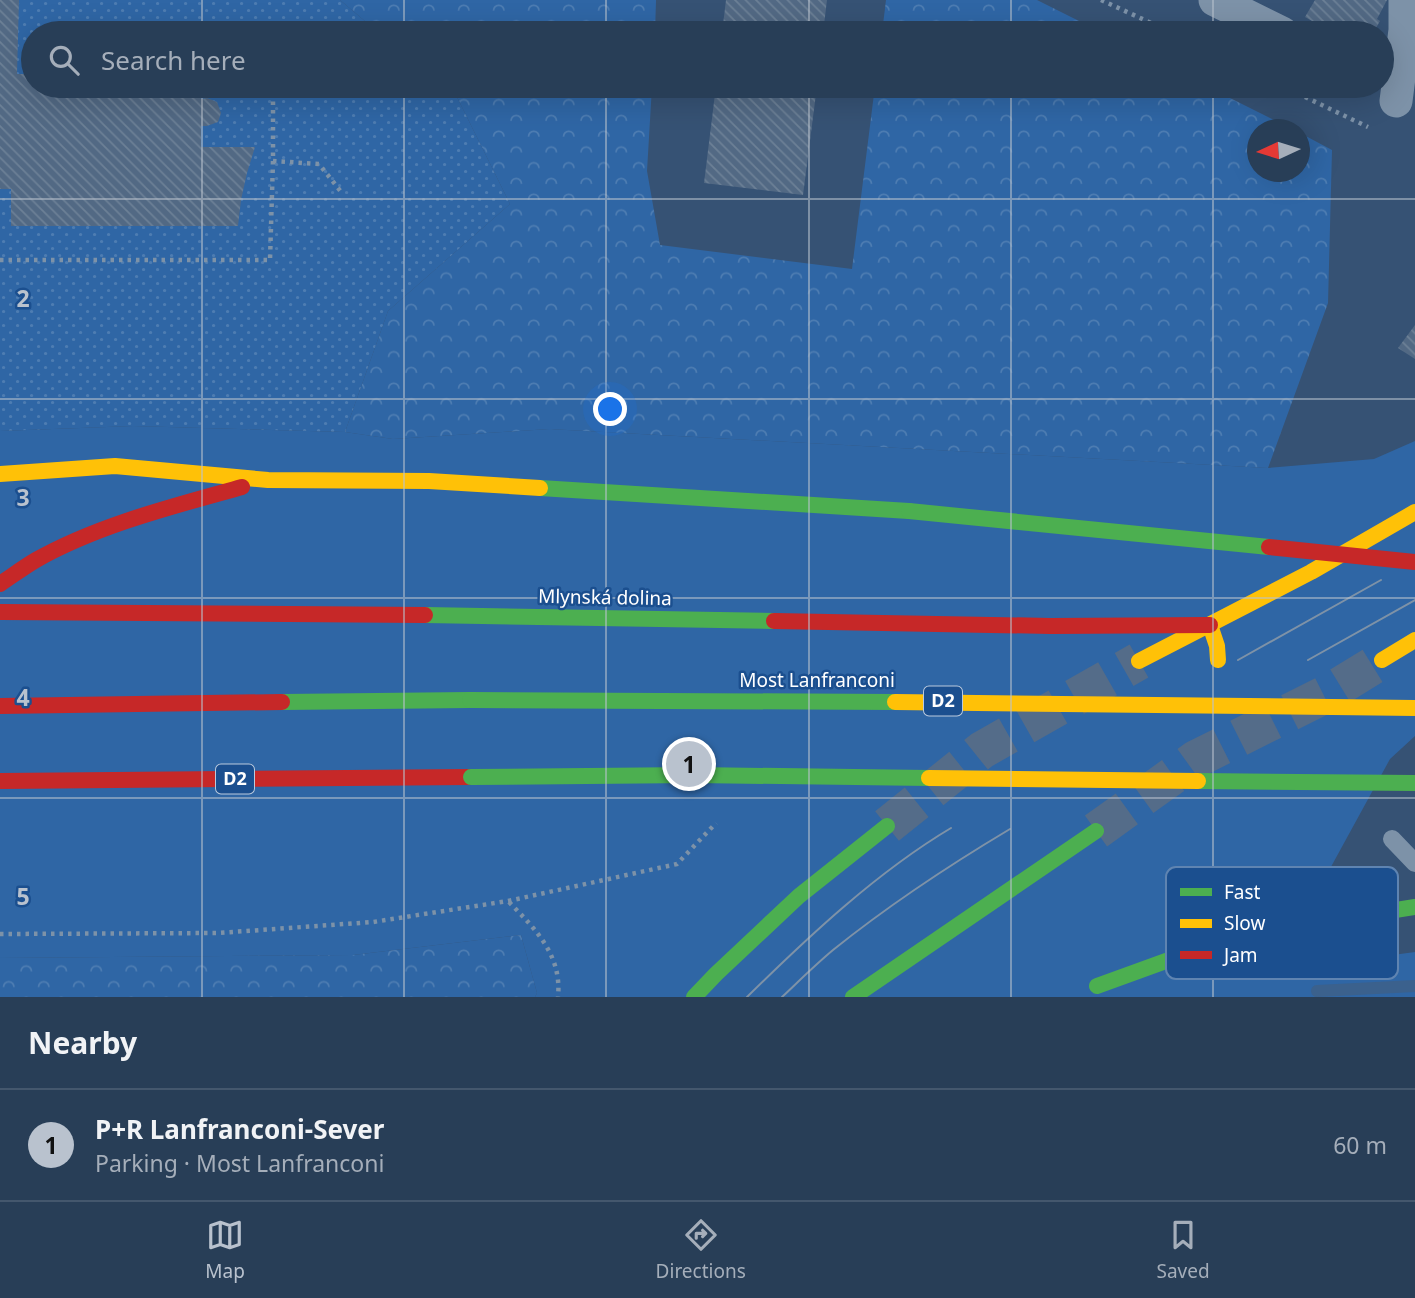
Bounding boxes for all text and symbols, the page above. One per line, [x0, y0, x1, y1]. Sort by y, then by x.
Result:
search box [21, 21, 1394, 98]
icon: search [45, 41, 83, 79]
text: Search here [101, 42, 246, 78]
north arrow [1247, 119, 1310, 182]
text: 2 [16, 282, 30, 314]
your location [593, 392, 627, 426]
text: 3 [16, 481, 30, 513]
street label: Mlynská dolina [538, 583, 672, 611]
street label: Most Lanfranconi [739, 667, 895, 693]
text: 4 [16, 681, 30, 713]
road number: D2 [924, 686, 962, 716]
pin: 1 [666, 738, 712, 790]
road number: D2 [216, 764, 254, 794]
legend [1166, 867, 1398, 979]
text: Fast [1224, 879, 1261, 905]
text: 5 [16, 880, 30, 912]
text: Slow [1224, 910, 1265, 936]
text: Jam [1222, 942, 1258, 968]
text: Nearby [28, 1022, 137, 1063]
text: P+R Lanfranconi-Sever [95, 1111, 384, 1147]
text: 1 [44, 1129, 58, 1161]
text: 60 m [1333, 1129, 1387, 1161]
text: Parking · Most Lanfranconi [95, 1147, 384, 1179]
tab: Map [205, 1216, 245, 1284]
tab: Directions [656, 1216, 746, 1284]
tab: Saved [1156, 1216, 1210, 1284]

